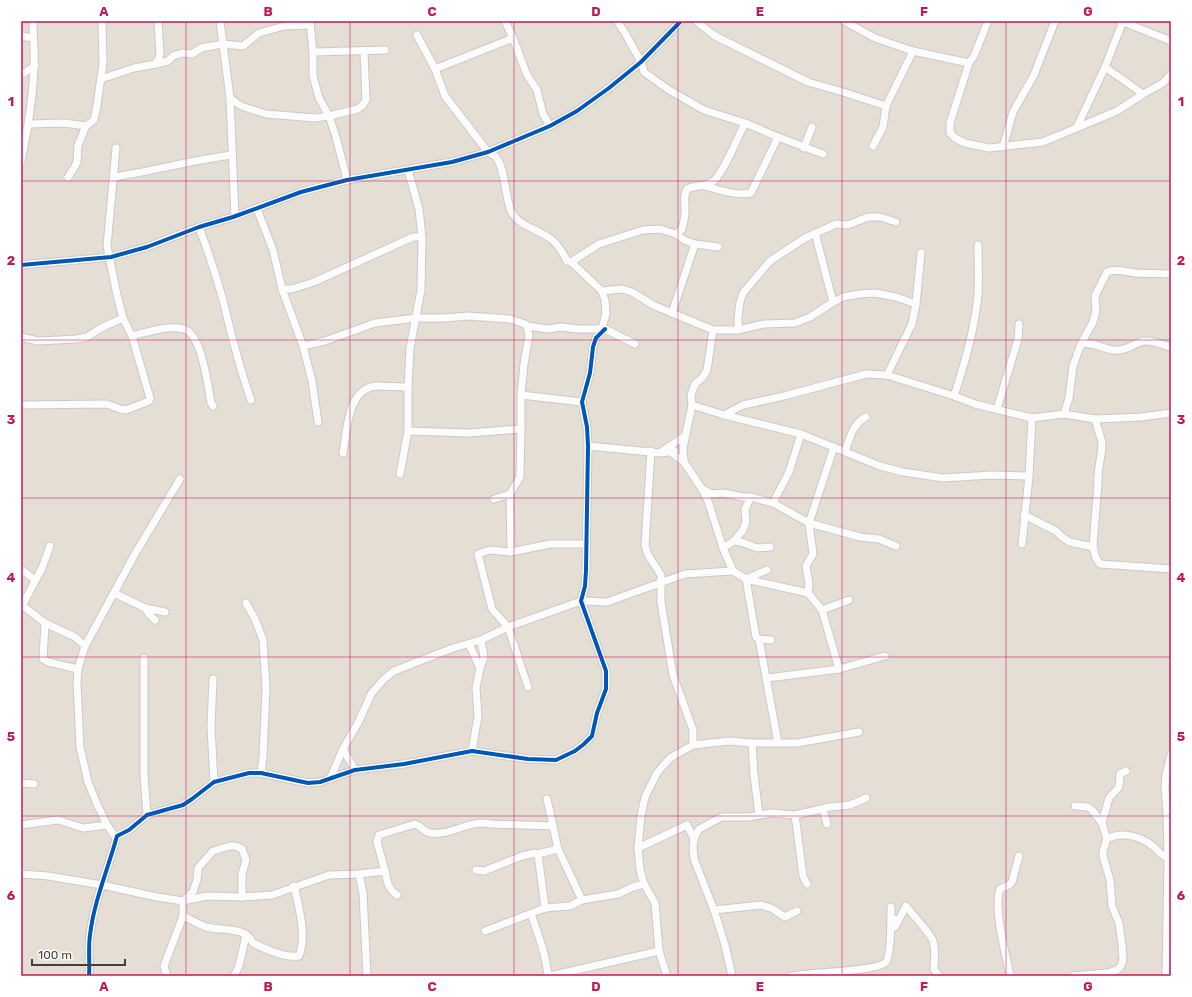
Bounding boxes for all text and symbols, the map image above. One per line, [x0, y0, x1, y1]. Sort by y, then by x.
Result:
text: A [99, 4, 109, 19]
text: B [263, 4, 273, 19]
text: C [427, 4, 437, 19]
text: D [591, 4, 601, 19]
text: E [756, 4, 764, 19]
text: F [920, 4, 928, 19]
text: G [1083, 4, 1093, 19]
text: 1 [8, 94, 14, 109]
text: 1 [1178, 94, 1184, 109]
text: 2 [7, 253, 15, 268]
text: 2 [1177, 253, 1185, 268]
text: 3 [7, 412, 16, 427]
text: 3 [1177, 412, 1186, 427]
text: 4 [7, 570, 16, 585]
text: 4 [1177, 570, 1186, 585]
text: 5 [7, 729, 15, 744]
text: 5 [1177, 729, 1185, 744]
text: 6 [7, 888, 16, 903]
text: 6 [1177, 888, 1186, 903]
scale bar [32, 941, 125, 967]
text: 100 m [38, 948, 72, 962]
text: A [99, 979, 109, 994]
text: B [263, 979, 273, 994]
text: C [427, 979, 437, 994]
text: D [591, 979, 601, 994]
text: E [756, 979, 764, 994]
text: F [920, 979, 928, 994]
text: G [1083, 979, 1093, 994]

